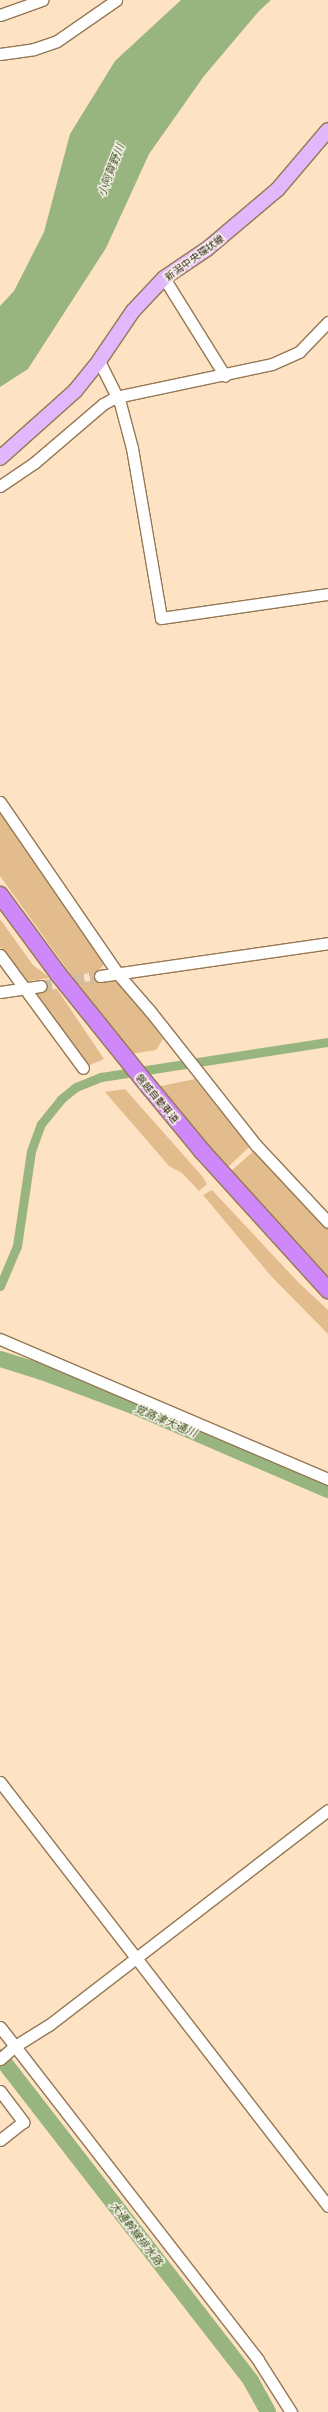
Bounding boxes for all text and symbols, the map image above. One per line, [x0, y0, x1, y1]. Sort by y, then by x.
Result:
water label: 小阿賀野川 [94, 142, 126, 198]
street label: 新潟中央環状線 [162, 232, 226, 282]
street label: 磐越自動車道 [134, 1071, 182, 1125]
water label: 覚路津大通川 [133, 1401, 199, 1439]
water label: 大通幹線排水路 [108, 2199, 166, 2267]

